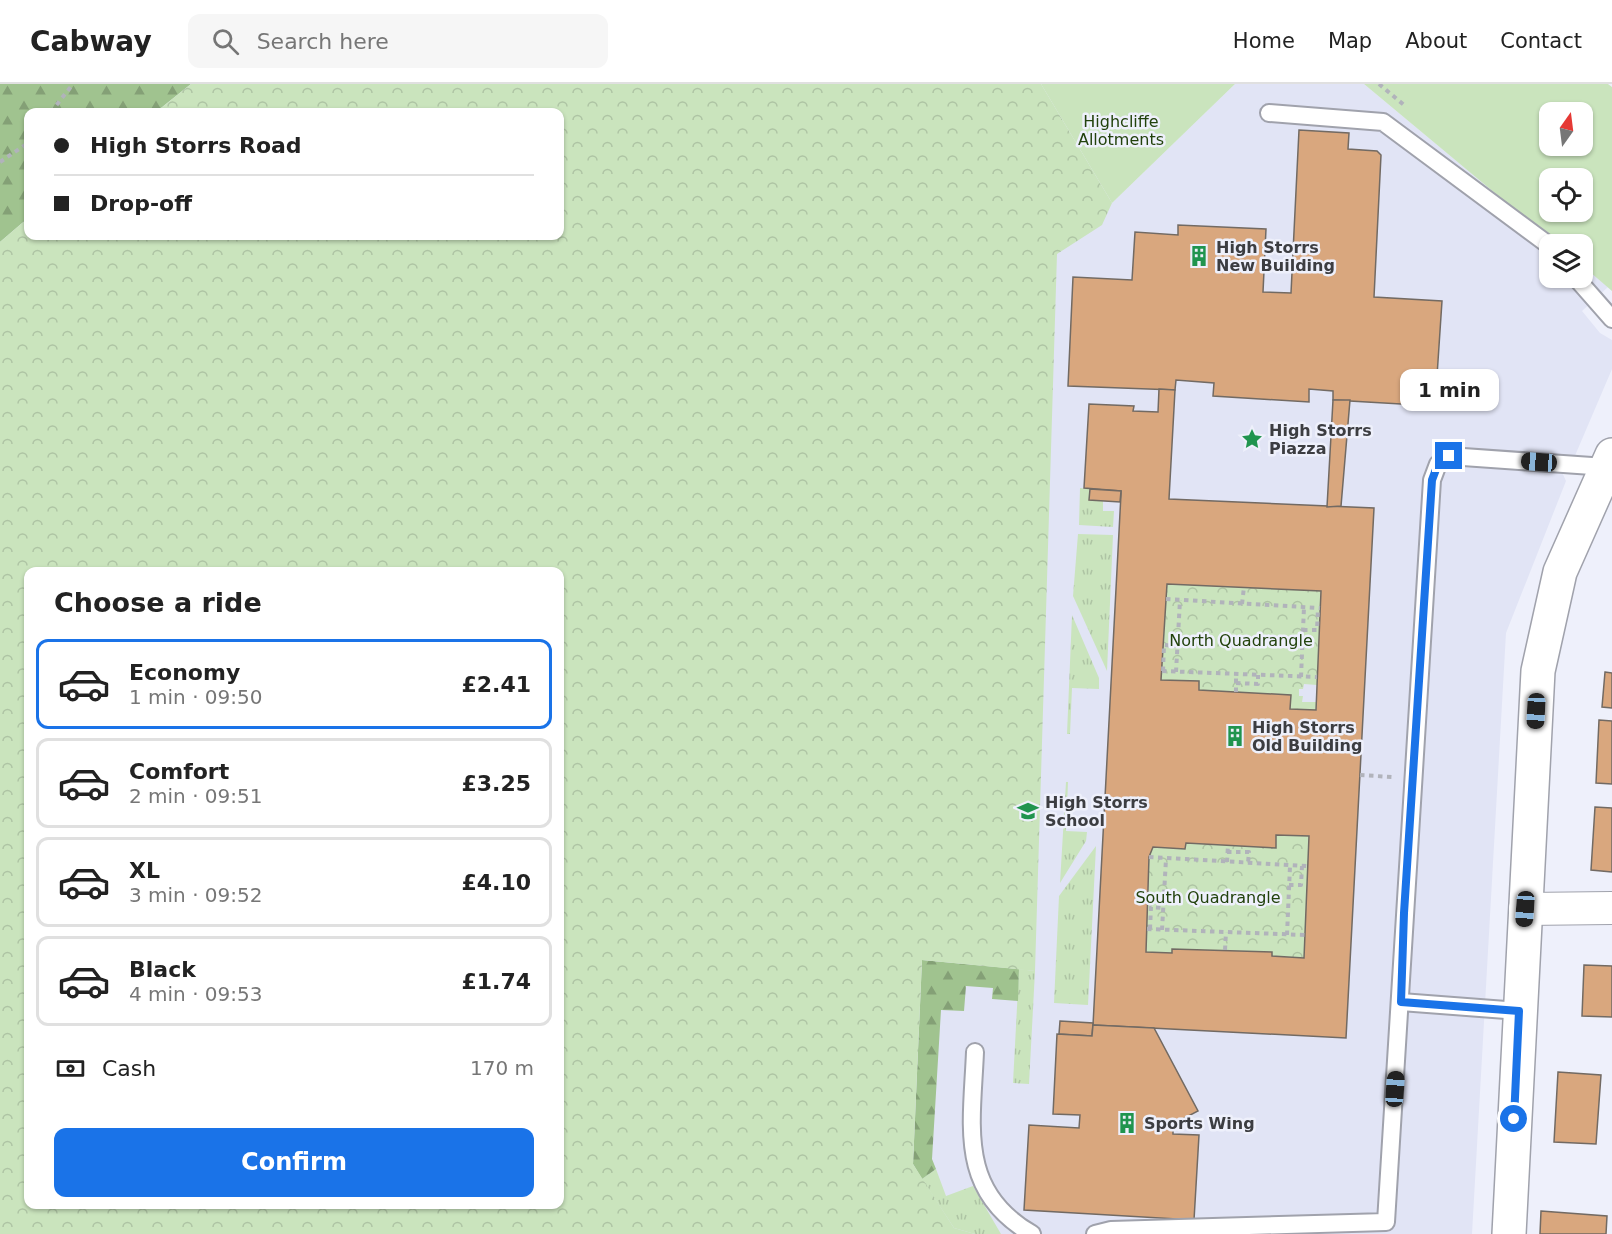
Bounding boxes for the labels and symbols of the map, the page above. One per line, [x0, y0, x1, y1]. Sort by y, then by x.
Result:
north arrow [1539, 102, 1593, 156]
park label: Highcliffe Allotments [1078, 112, 1164, 149]
place label: High Storrs New Building [1216, 238, 1335, 275]
building icon: High Storrs New Building [1187, 244, 1211, 268]
callout: 1 min [1400, 369, 1498, 411]
place label: High Storrs Piazza [1269, 421, 1372, 458]
place icon: High Storrs Piazza [1240, 427, 1264, 451]
route end [1435, 442, 1462, 469]
car [1520, 452, 1558, 472]
park label: North Quadrangle [1169, 631, 1313, 650]
car [1526, 693, 1546, 729]
place label: High Storrs Old Building [1252, 718, 1362, 755]
building icon: High Storrs Old Building [1223, 724, 1247, 748]
place label: High Storrs School [1045, 793, 1148, 830]
school or university icon: High Storrs School [1016, 799, 1040, 823]
park label: South Quadrangle [1135, 888, 1281, 907]
car [1515, 890, 1535, 928]
car [1385, 1070, 1405, 1108]
route start [1500, 1105, 1527, 1132]
building icon: Sports Wing [1115, 1111, 1139, 1135]
place label: Sports Wing [1144, 1114, 1255, 1133]

